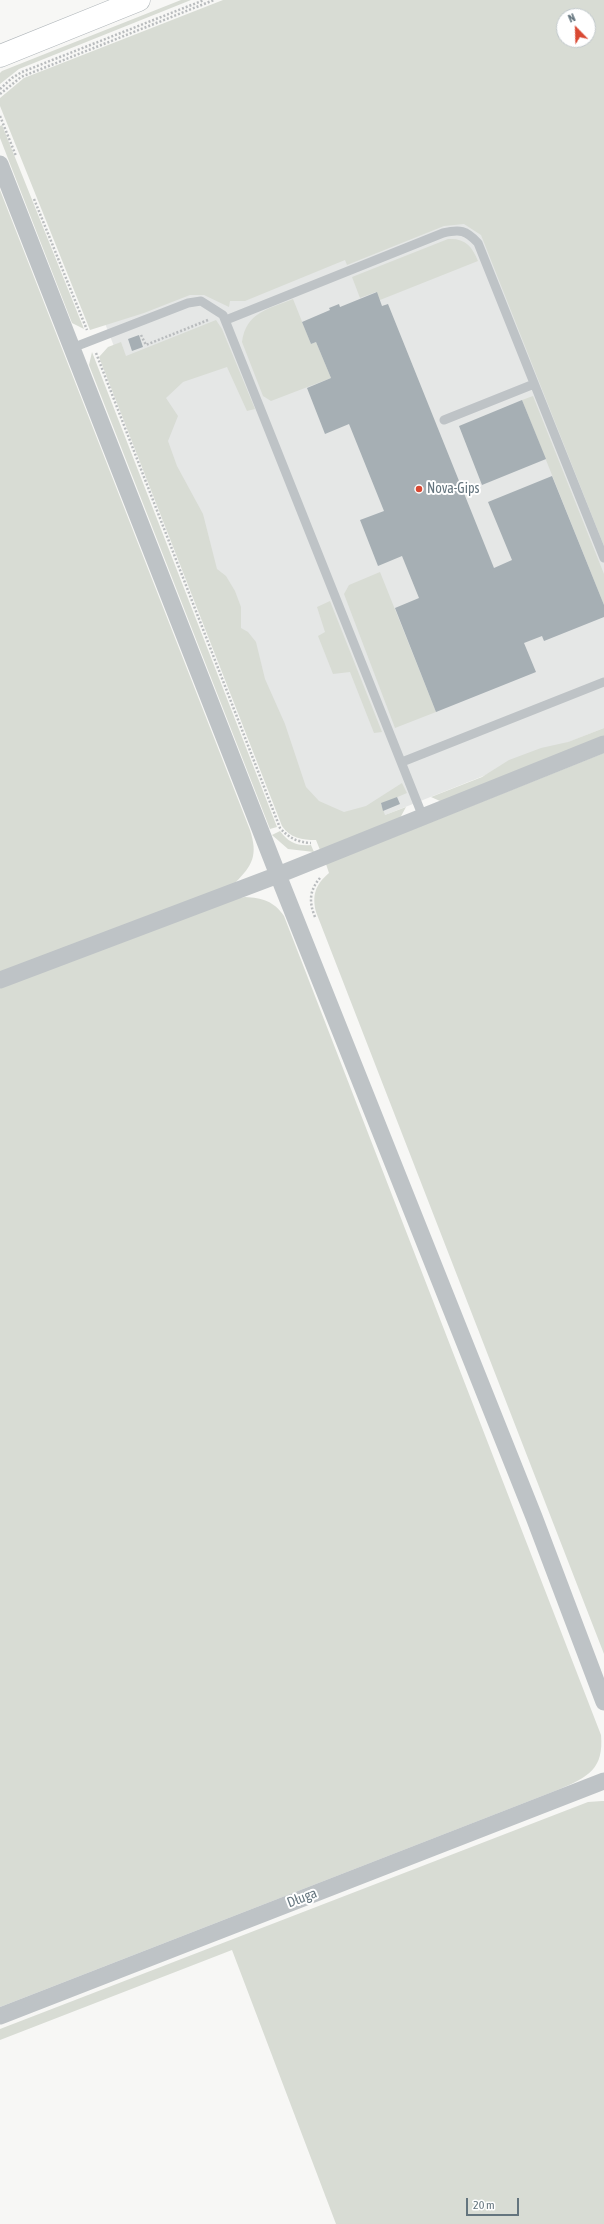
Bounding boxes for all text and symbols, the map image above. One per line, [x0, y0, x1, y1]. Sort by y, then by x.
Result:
north arrow [556, 8, 596, 48]
text: N [566, 11, 577, 25]
place label: Nova-Gips [427, 481, 480, 497]
marker: Nova-Gips [414, 484, 424, 494]
street label: Długa [285, 1885, 319, 1911]
scale bar [468, 2190, 521, 2216]
text: 20 m [473, 2198, 495, 2212]

